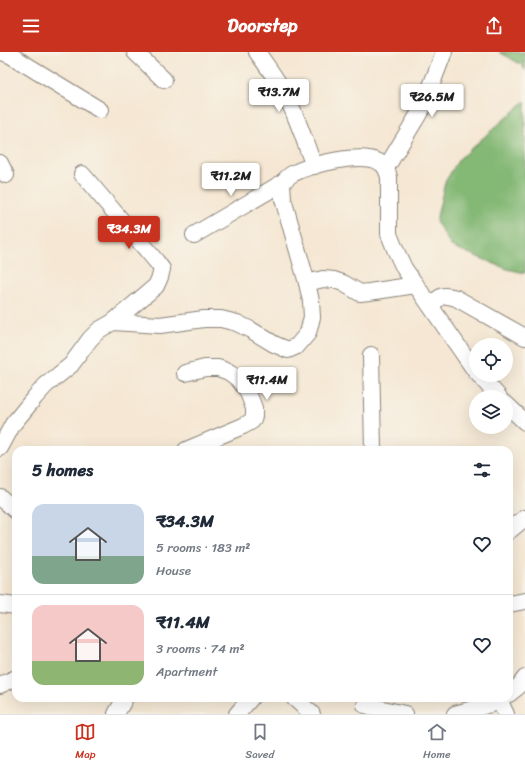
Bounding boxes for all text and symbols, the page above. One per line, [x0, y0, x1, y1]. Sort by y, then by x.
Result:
text: Doorstep [227, 10, 298, 42]
icon: menu [20, 15, 42, 37]
icon: share [483, 15, 505, 37]
pin: ₹13.7M [246, 79, 312, 113]
text: ₹13.7M [258, 80, 300, 103]
pin: ₹26.5M [399, 84, 465, 118]
text: ₹26.5M [410, 85, 454, 108]
pin: ₹11.2M [198, 163, 264, 197]
text: ₹11.2M [211, 164, 251, 187]
pin: ₹34.3M [96, 216, 162, 250]
text: ₹34.3M [107, 217, 151, 240]
map controls [469, 338, 513, 434]
button: locate [469, 338, 513, 382]
pin: ₹11.4M [234, 367, 300, 401]
text: ₹11.4M [246, 368, 288, 391]
button: layers [469, 390, 513, 434]
text: 5 homes [32, 455, 93, 485]
icon: filters [471, 459, 493, 481]
text: ₹34.3M [156, 506, 214, 536]
icon: home [64, 520, 112, 568]
icon: heart [471, 533, 493, 555]
text: 5 rooms · 183 m² [156, 536, 250, 559]
text: House [156, 559, 191, 582]
text: ₹11.4M [156, 607, 210, 637]
icon: home [64, 621, 112, 669]
icon: heart [471, 634, 493, 656]
text: 3 rooms · 74 m² [156, 637, 245, 660]
text: Apartment [156, 660, 217, 683]
tab: Map [74, 721, 96, 764]
tab: Saved [245, 721, 274, 764]
tab: Home [423, 721, 451, 764]

